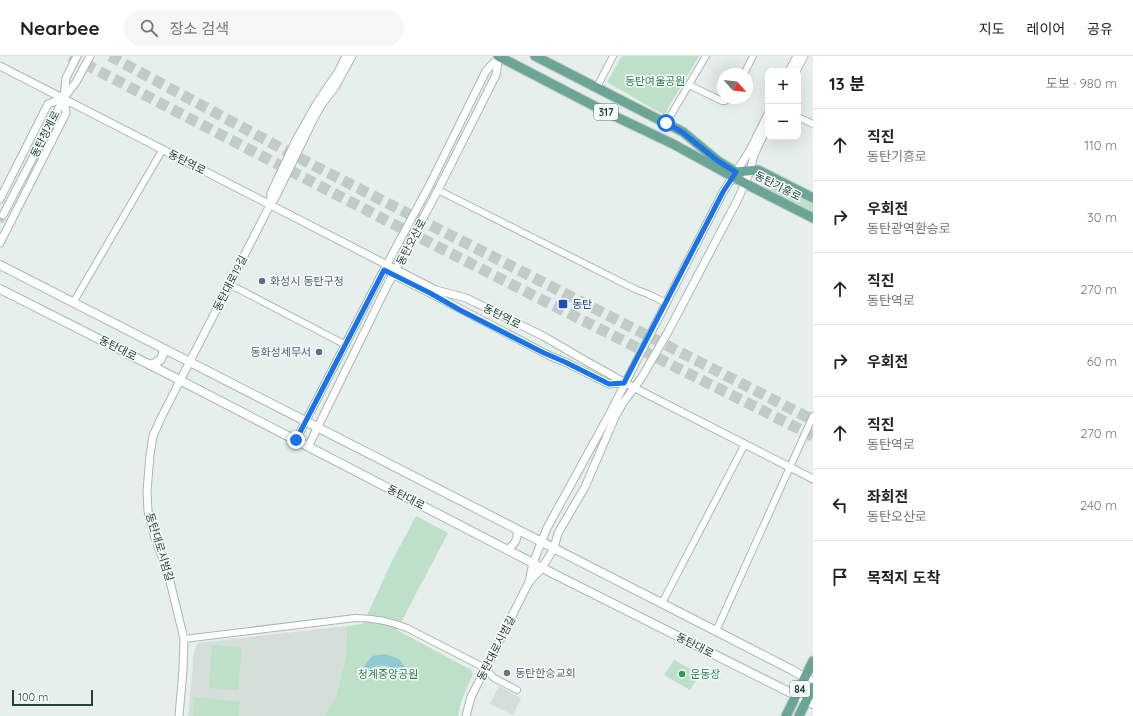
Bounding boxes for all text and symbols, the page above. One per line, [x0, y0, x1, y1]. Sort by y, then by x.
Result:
search box [124, 10, 404, 46]
text: Nearbee [20, 16, 100, 40]
icon: search [138, 17, 160, 39]
text: 장소 검색 [170, 19, 229, 38]
text: 지도 [979, 20, 1005, 38]
text: 레이어 [1027, 20, 1065, 38]
text: 공유 [1087, 20, 1113, 38]
north arrow [717, 68, 753, 104]
map controls [765, 68, 801, 140]
button: + [765, 68, 801, 104]
text: 13 분 [829, 73, 865, 94]
park label: 동탄여울공원 [625, 74, 685, 88]
text: 도보 · 980 m [1046, 75, 1117, 91]
road number: 317 [594, 104, 618, 120]
button: − [765, 104, 801, 140]
street label: 동탄청계로 [27, 108, 63, 160]
route start [657, 114, 675, 132]
text: 직진 [867, 127, 895, 146]
icon: ahead [829, 134, 851, 156]
text: 110 m [1084, 137, 1117, 153]
street label: 동탄역로 [166, 147, 208, 177]
text: 동탄기흥로 [867, 148, 927, 164]
street label: 동탄기흥로 [752, 168, 804, 204]
text: 우회전 [867, 199, 908, 218]
icon: right [829, 206, 851, 228]
text: 30 m [1087, 209, 1117, 225]
street label: 동탄오산로 [393, 216, 429, 268]
text: 동탄광역환승로 [867, 220, 951, 236]
street label: 동탄대로19길 [210, 253, 250, 313]
text: 직진 [867, 271, 895, 290]
place label: 화성시 동탄구청 [270, 274, 344, 288]
marker: 화성시 동탄구청 [257, 276, 267, 286]
icon: ahead [829, 278, 851, 300]
text: 270 m [1080, 281, 1117, 297]
text: 동탄역로 [867, 292, 915, 308]
place label: 동탄 [572, 297, 592, 311]
marker: 동탄 [557, 298, 569, 310]
street label: 동탄역로 [481, 301, 523, 331]
street label: 동탄대로 [97, 333, 139, 363]
place label: 동화성세무서 [250, 345, 311, 359]
marker: 동화성세무서 [314, 347, 324, 357]
icon: right [829, 350, 851, 372]
text: 우회전 [867, 352, 908, 371]
text: 60 m [1087, 353, 1117, 369]
text: 직진 [867, 415, 895, 434]
icon: ahead [829, 422, 851, 444]
text: 270 m [1080, 425, 1117, 441]
route end [287, 431, 305, 449]
text: 동탄역로 [867, 436, 915, 452]
street label: 동탄대로 [385, 482, 427, 512]
text: 좌회전 [867, 487, 908, 506]
icon: left [829, 494, 851, 516]
text: 240 m [1080, 497, 1117, 513]
text: 동탄오산로 [867, 508, 927, 524]
street label: 동탄대로시범길 [143, 511, 177, 583]
icon: arrive [829, 566, 851, 588]
text: 목적지 도착 [867, 568, 940, 587]
street label: 동탄대로시범길 [474, 613, 518, 683]
street label: 동탄대로 [674, 630, 716, 660]
place label: 동탄한승교회 [515, 666, 576, 680]
park label: 청계중앙공원 [358, 667, 418, 681]
place label: 운동장 [690, 667, 720, 681]
marker: 동탄한승교회 [502, 668, 512, 678]
marker: 운동장 [677, 669, 687, 679]
road number: 84 [790, 681, 810, 697]
scale bar [12, 688, 93, 707]
text: 100 m [18, 690, 48, 704]

